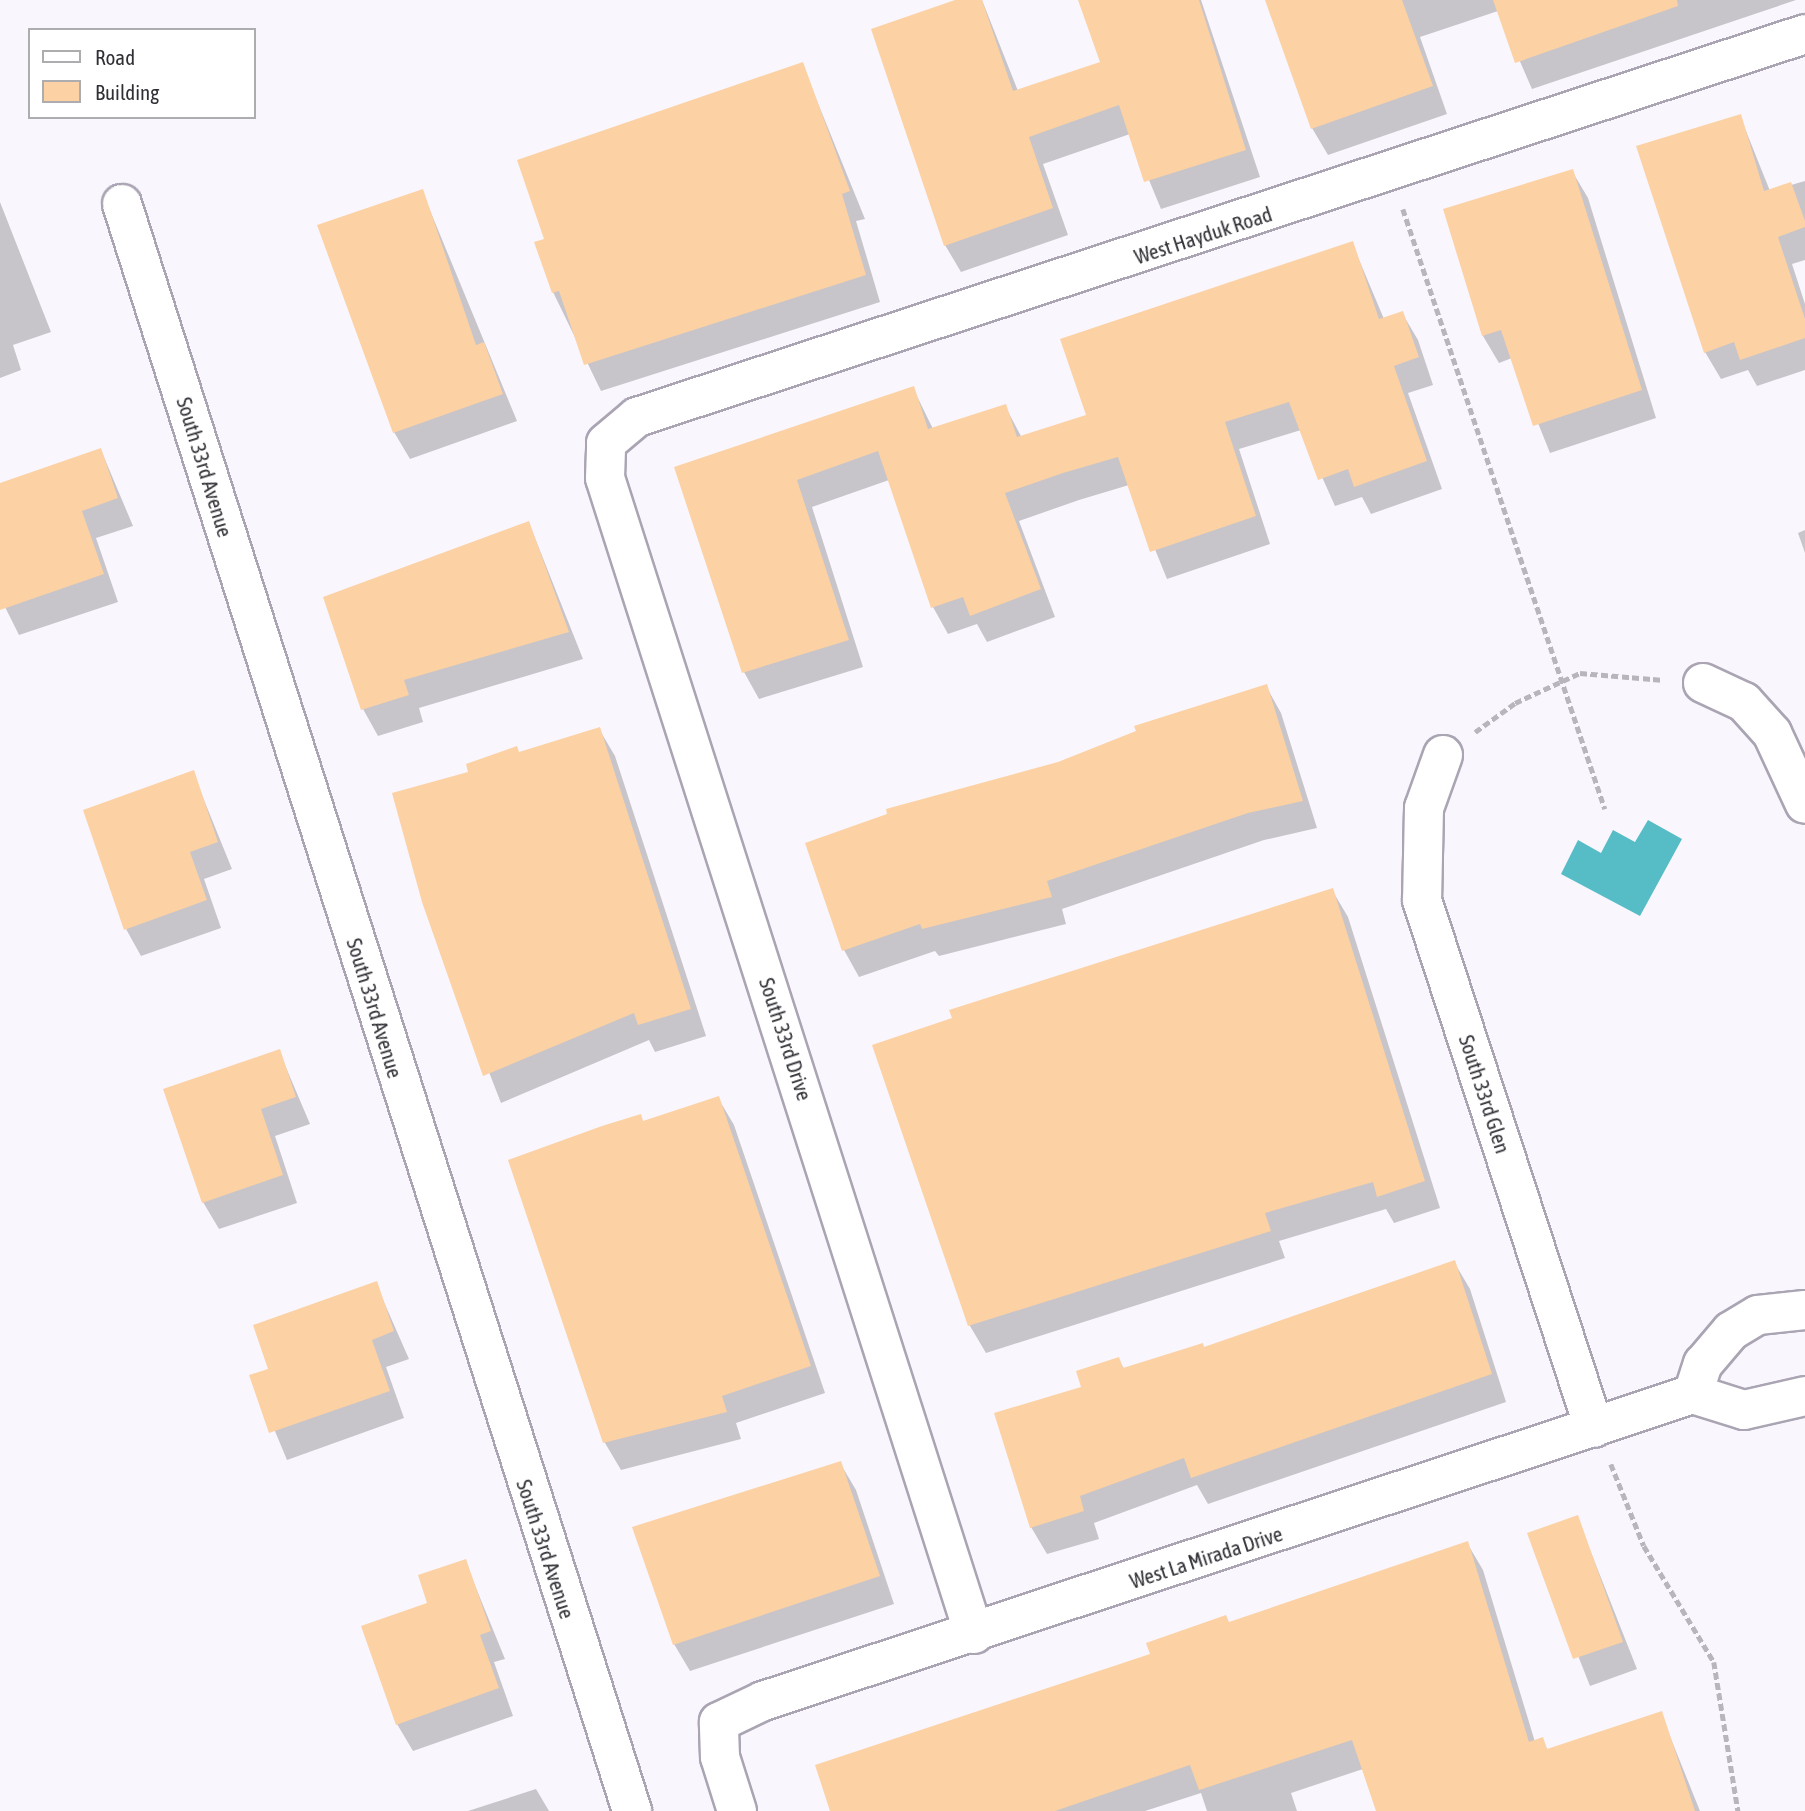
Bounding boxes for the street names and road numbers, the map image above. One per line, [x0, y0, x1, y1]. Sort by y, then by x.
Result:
street label: West Hayduk Road [1131, 201, 1275, 269]
street label: South 33rd Avenue [172, 394, 238, 540]
street label: South 33rd Avenue [342, 935, 408, 1081]
street label: South 33rd Drive [754, 974, 818, 1104]
street label: South 33rd Glen [1454, 1032, 1516, 1156]
street label: South 33rd Avenue [512, 1476, 580, 1622]
street label: West La Mirada Drive [1126, 1520, 1286, 1594]

